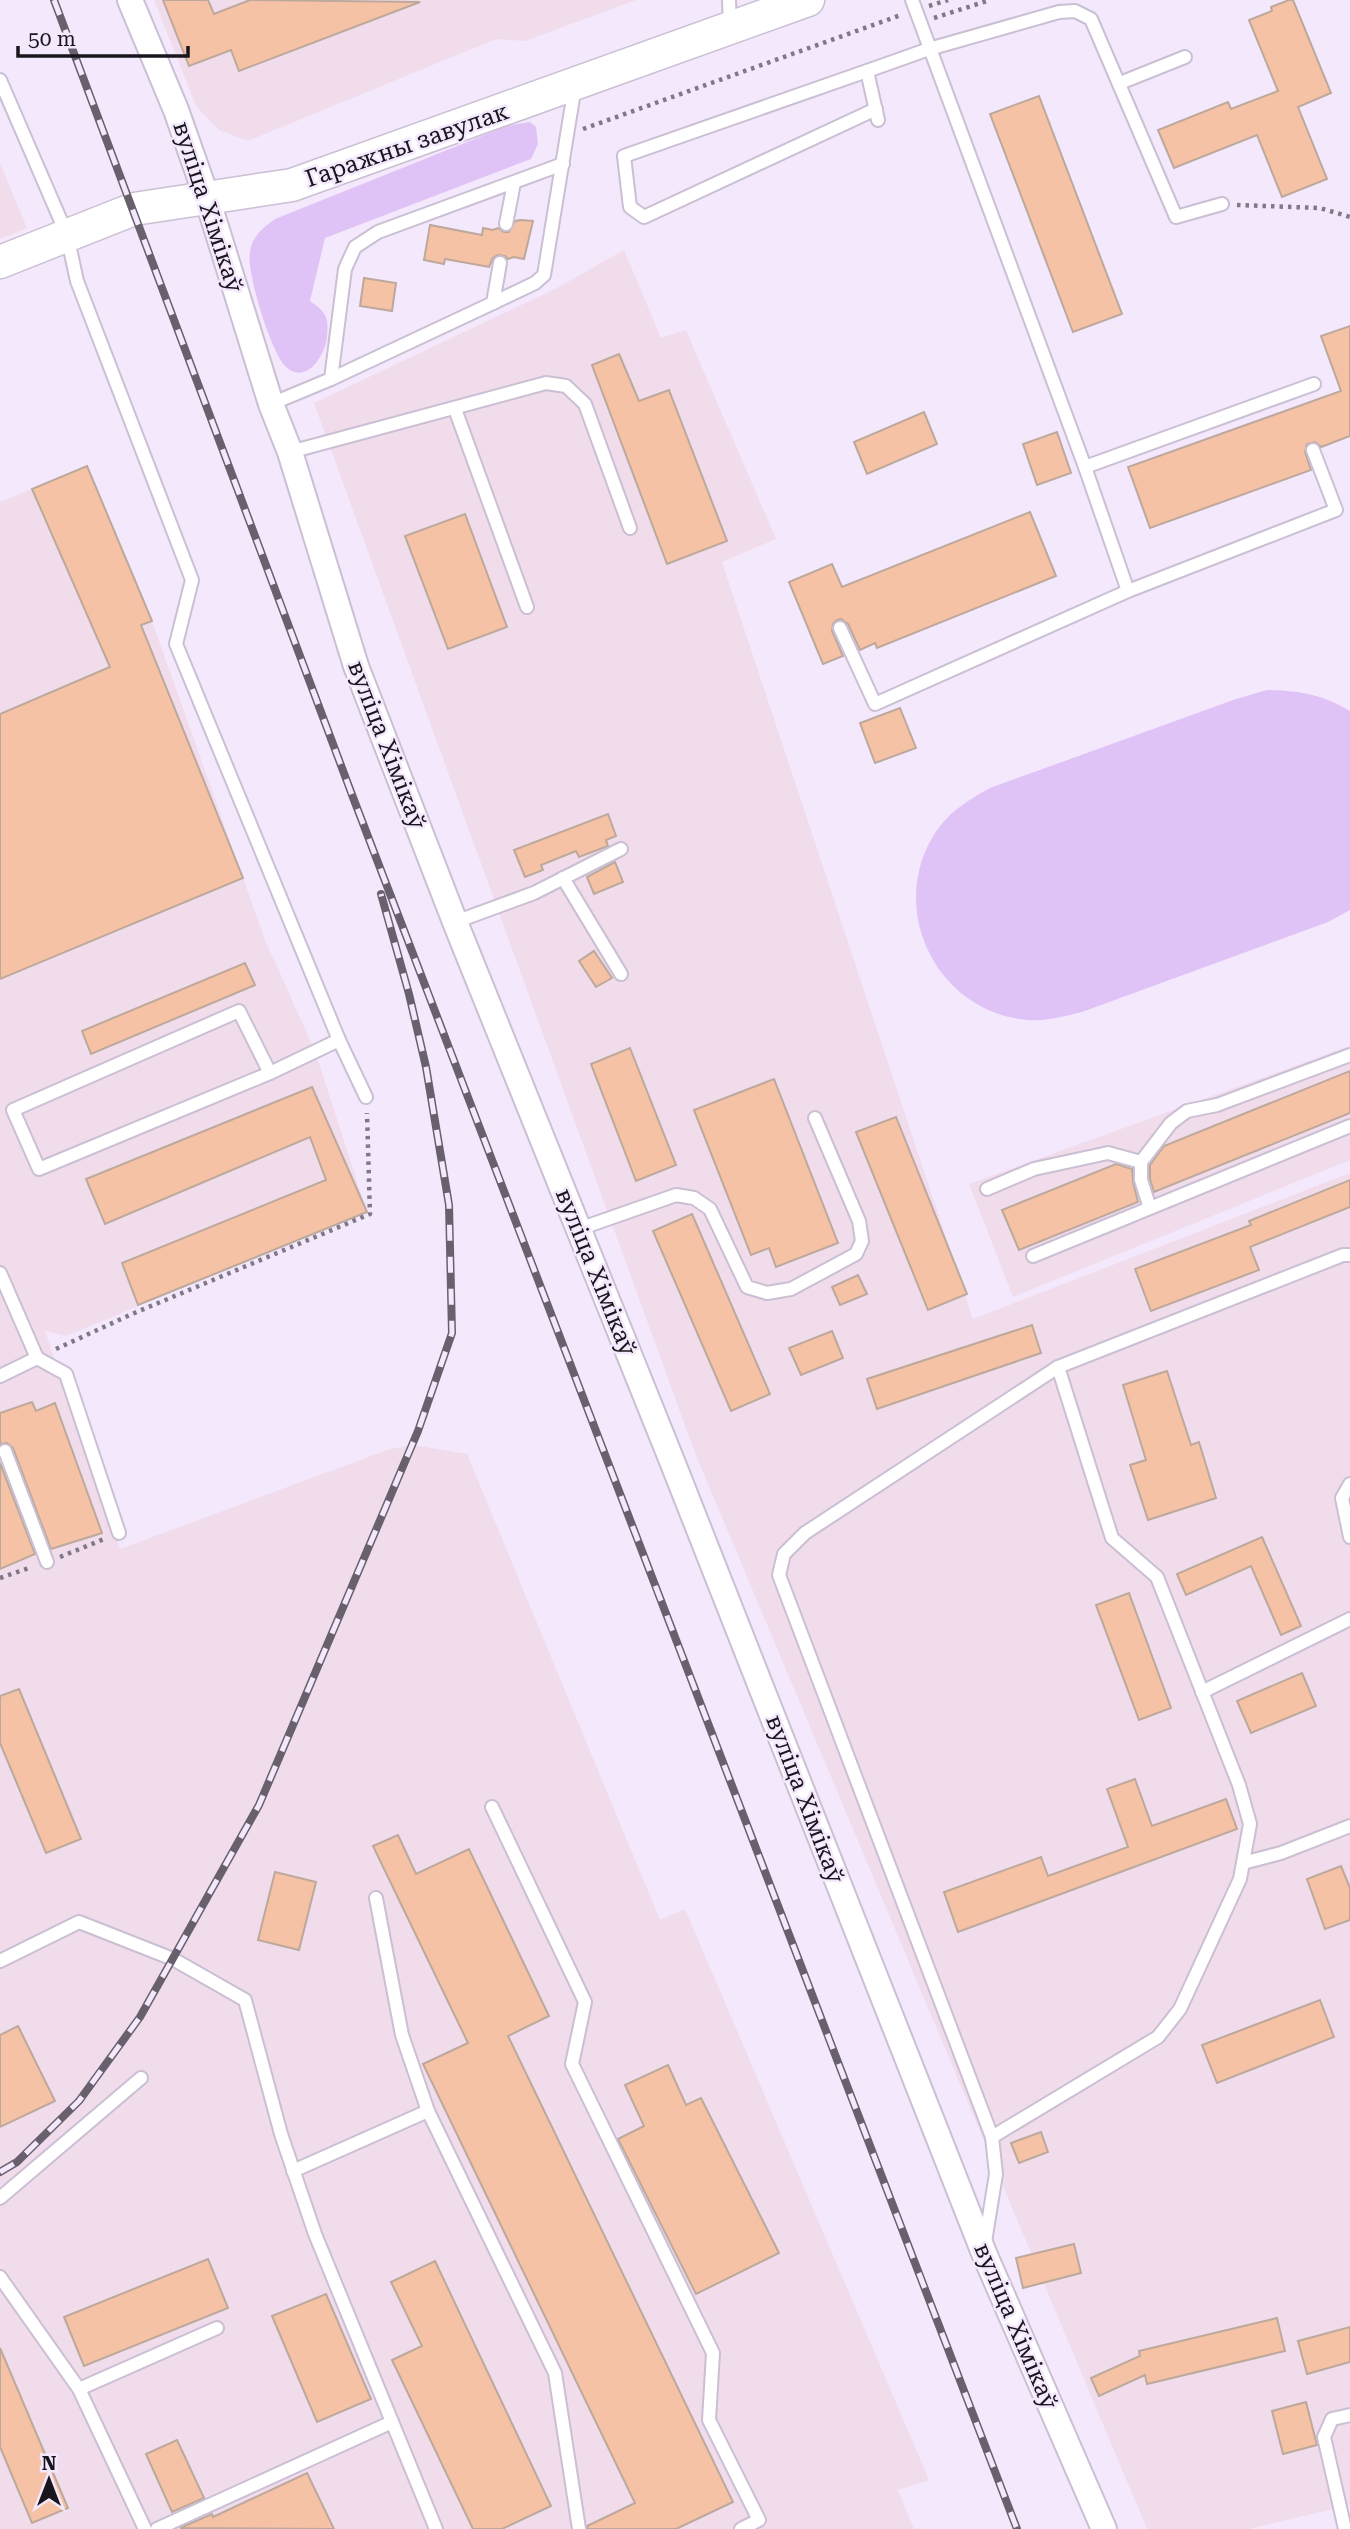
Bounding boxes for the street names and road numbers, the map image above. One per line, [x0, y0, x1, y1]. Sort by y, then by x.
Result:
street label: Гаражны завулак [302, 97, 512, 193]
street label: вуліца Хімікаў [167, 118, 249, 297]
street label: вуліца Хімікаў [342, 657, 432, 834]
street label: вуліца Хімікаў [550, 1184, 643, 1360]
street label: вуліца Хімікаў [760, 1711, 850, 1888]
street label: вуліца Хімікаў [968, 2239, 1064, 2414]

